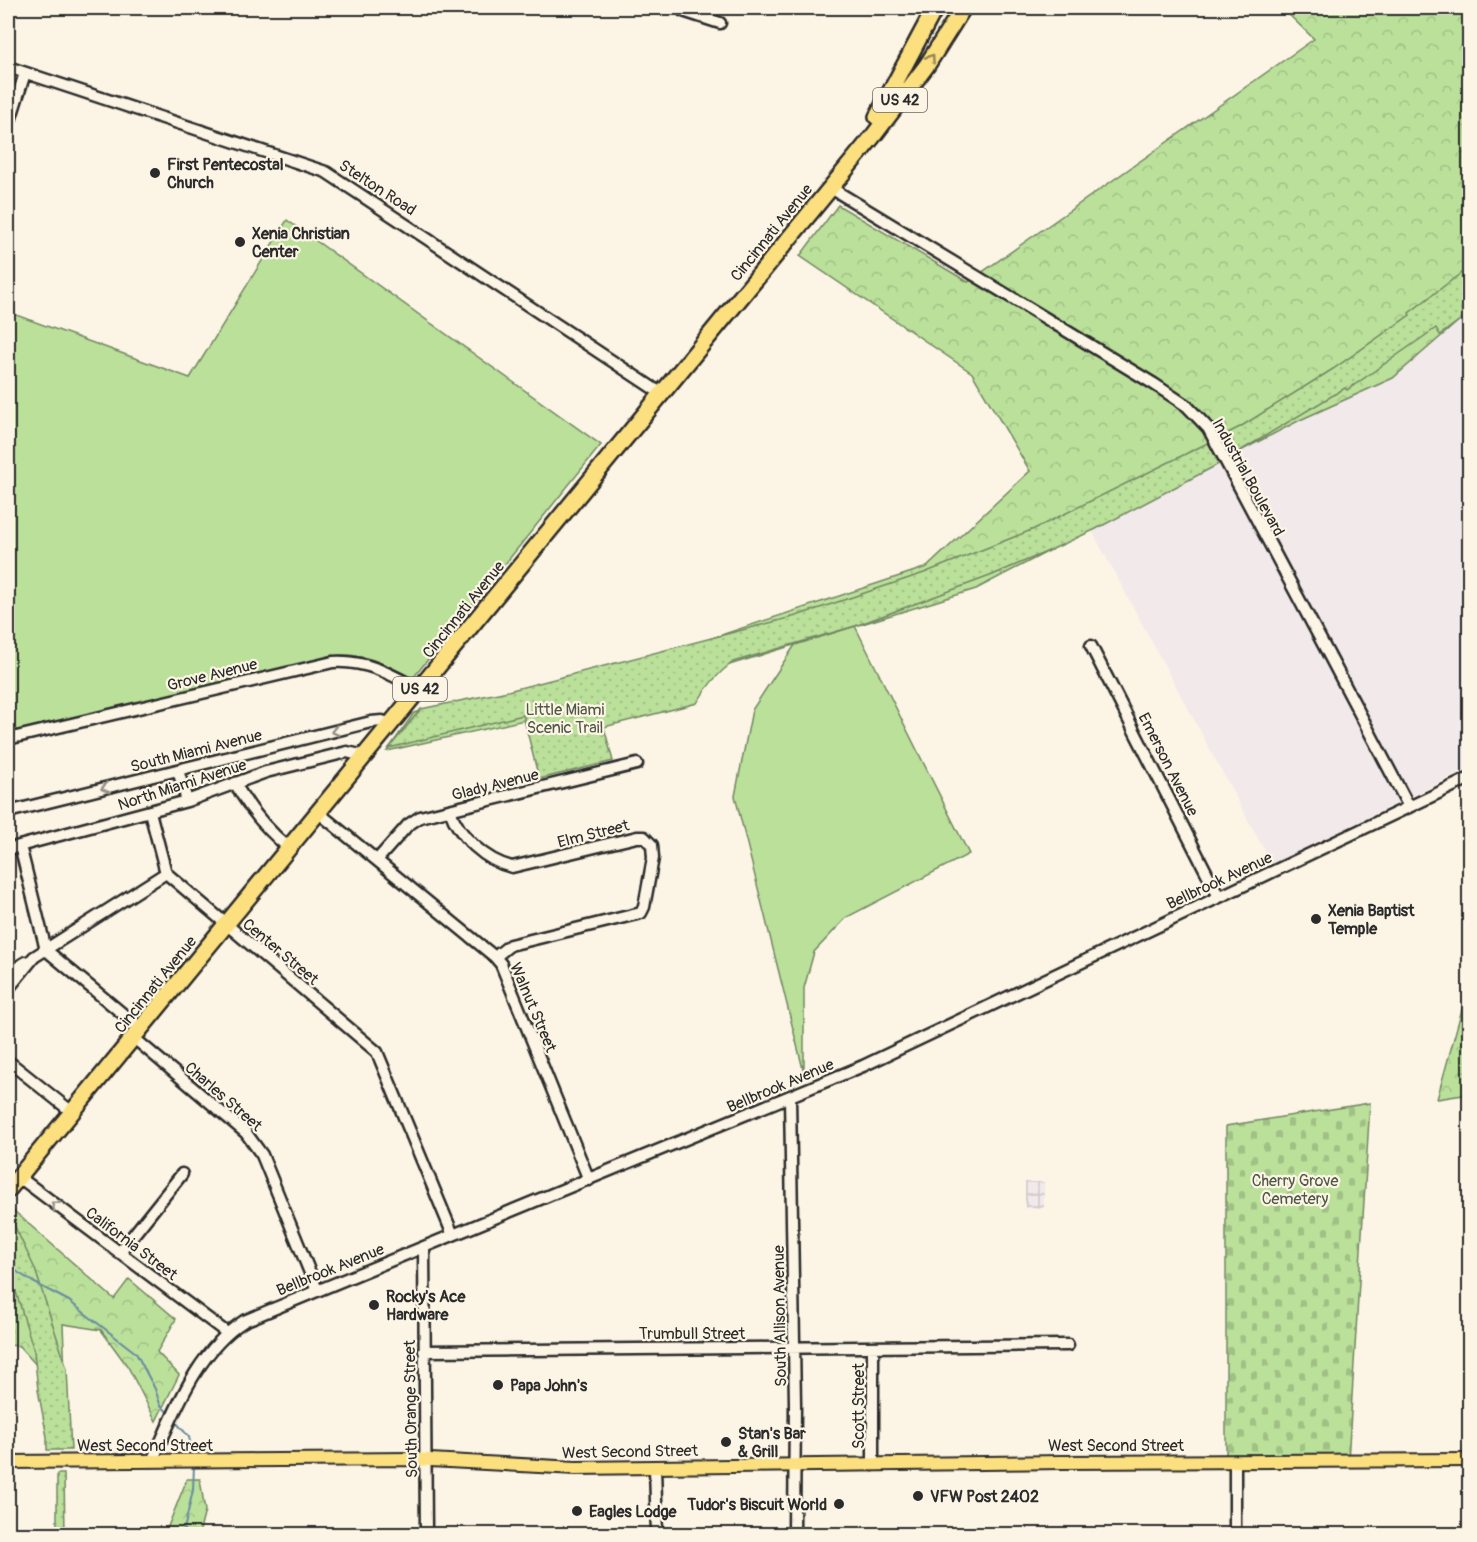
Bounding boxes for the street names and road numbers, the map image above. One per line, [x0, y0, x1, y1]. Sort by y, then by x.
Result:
road number: US 42 [873, 88, 927, 112]
street label: Stelton Road [335, 155, 420, 220]
street label: Cincinnati Avenue [726, 180, 817, 285]
street label: Industrial Boulevard [1207, 415, 1289, 540]
street label: Cincinnati Avenue [418, 557, 509, 662]
street label: Grove Avenue [165, 654, 260, 696]
road number: US 42 [393, 677, 447, 701]
street label: Emerson Avenue [1133, 709, 1203, 820]
street label: South Miami Avenue [128, 725, 264, 777]
street label: North Miami Avenue [115, 755, 249, 815]
street label: Glady Avenue [450, 764, 541, 805]
street label: Elm Street [555, 815, 632, 853]
street label: Bellbrook Avenue [1163, 848, 1276, 914]
street label: Center Street [238, 914, 323, 990]
street label: Cincinnati Avenue [110, 932, 201, 1037]
street label: Walnut Street [505, 960, 561, 1056]
street label: Bellbrook Avenue [724, 1054, 837, 1117]
street label: Charles Street [180, 1058, 267, 1136]
street label: California Street [81, 1203, 182, 1285]
street label: Bellbrook Avenue [274, 1239, 387, 1301]
street label: South Allison Avenue [769, 1245, 791, 1387]
street label: Trumbull Street [639, 1324, 746, 1344]
street label: South Orange Street [400, 1339, 422, 1478]
street label: Scott Street [849, 1363, 869, 1449]
street label: West Second Street [77, 1436, 214, 1456]
street label: West Second Street [1048, 1436, 1185, 1456]
street label: West Second Street [562, 1441, 699, 1463]

